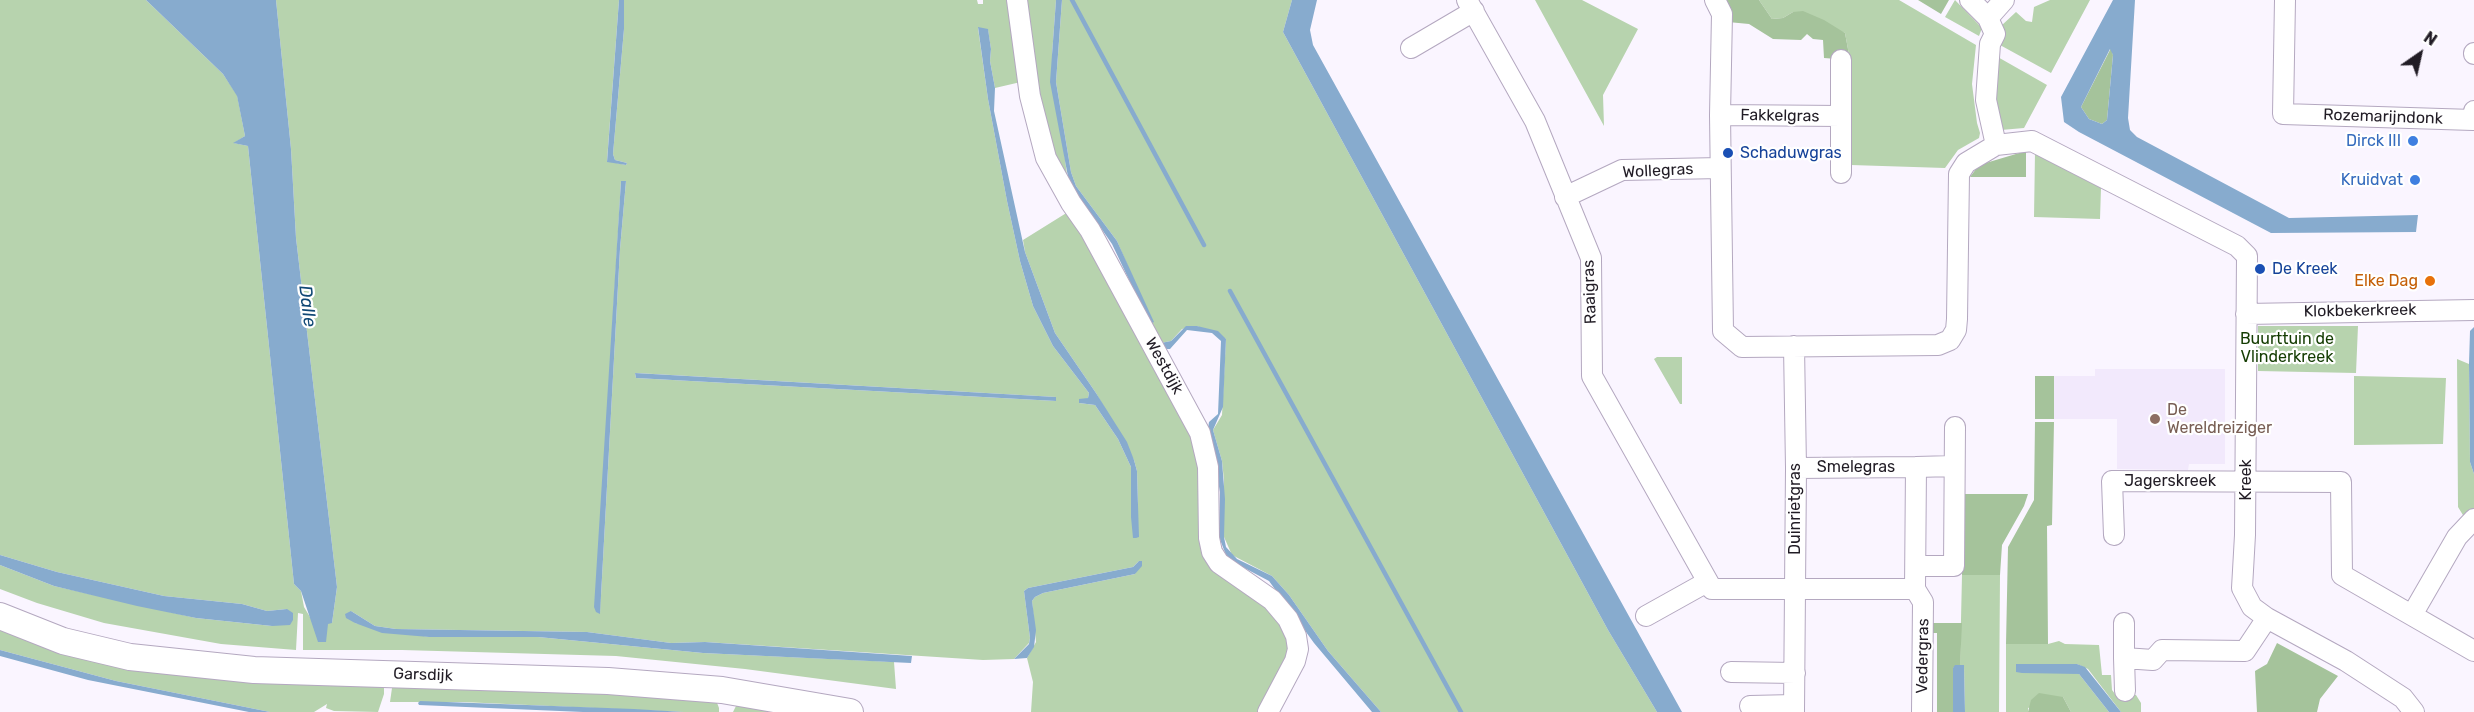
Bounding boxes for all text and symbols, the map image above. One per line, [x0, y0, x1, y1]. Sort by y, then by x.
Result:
north arrow [2390, 24, 2450, 84]
text: N [2420, 28, 2440, 50]
street label: Rozemarijndonk [2323, 105, 2443, 129]
street label: Fakkelgras [1740, 106, 1820, 126]
place label: Dirck III [2346, 131, 2401, 151]
marker: Dirck III [2406, 134, 2420, 148]
place label: Schaduwgras [1740, 143, 1842, 163]
marker: Schaduwgras [1721, 146, 1735, 160]
street label: Wollegras [1622, 160, 1694, 182]
place label: Kruidvat [2341, 170, 2403, 190]
marker: Kruidvat [2408, 173, 2422, 187]
street label: Raaigras [1579, 259, 1601, 325]
place label: De Kreek [2272, 259, 2338, 279]
marker: De Kreek [2253, 262, 2267, 276]
place label: Elke Dag [2354, 271, 2418, 291]
marker: Elke Dag [2423, 274, 2437, 288]
water label: Dalle [294, 284, 320, 328]
street label: Klokbekerkreek [2303, 300, 2417, 322]
park label: Buurttuin de Vlinderkreek [2240, 329, 2334, 367]
street label: Westdijk [1141, 334, 1187, 398]
place label: De Wereldreiziger [2167, 400, 2272, 438]
marker: De Wereldreiziger [2148, 412, 2162, 426]
street label: Smelegras [1817, 457, 1895, 477]
street label: Kreek [2236, 459, 2256, 501]
street label: Duinrietgras [1785, 463, 1805, 555]
street label: Jagerskreek [2124, 471, 2216, 491]
street label: Vedergras [1913, 618, 1933, 694]
street label: Garsdijk [393, 664, 453, 686]

